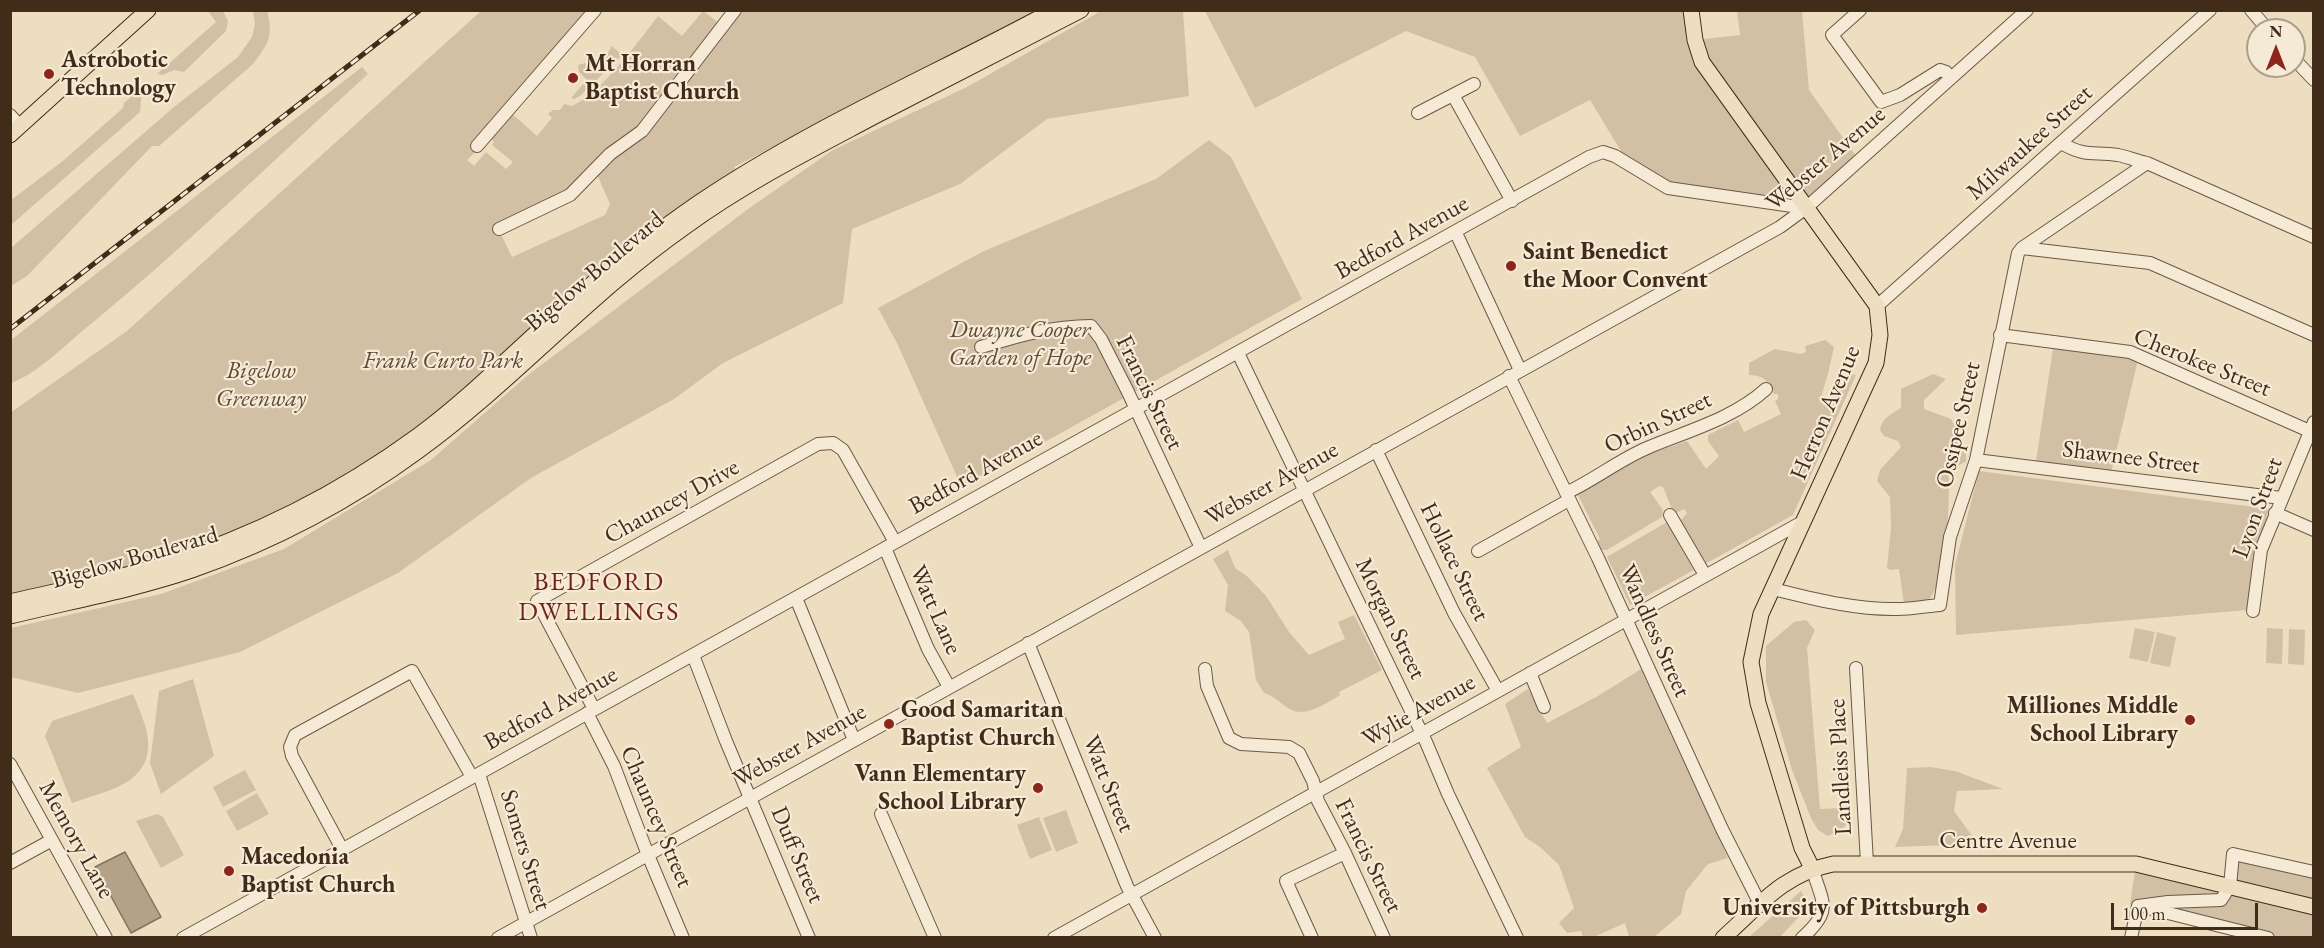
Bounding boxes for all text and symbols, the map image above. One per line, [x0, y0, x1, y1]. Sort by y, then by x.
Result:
north arrow [2246, 18, 2306, 78]
text: N [2270, 21, 2282, 42]
place label: Astrobotic Technology [61, 46, 176, 102]
place label: Mt Horran Baptist Church [585, 50, 739, 106]
marker: Astrobotic Technology [42, 67, 56, 81]
marker: Mt Horran Baptist Church [566, 71, 580, 85]
street label: Milwaukee Street [1961, 79, 2099, 207]
street label: Webster Avenue [1760, 101, 1892, 217]
street label: Bedford Avenue [1330, 190, 1474, 286]
street label: Bigelow Boulevard [520, 206, 670, 338]
place label: Saint Benedict the Moor Convent [1523, 238, 1708, 294]
marker: Saint Benedict the Moor Convent [1504, 259, 1518, 273]
park label: Dwayne Cooper Garden of Hope [949, 316, 1091, 372]
street label: Cherokee Street [2129, 322, 2275, 404]
street label: Francis Street [1109, 331, 1189, 455]
street label: Herron Avenue [1785, 342, 1867, 484]
park label: Frank Curto Park [363, 347, 523, 375]
park label: Bigelow Greenway [216, 357, 306, 413]
street label: Ossipee Street [1931, 359, 1987, 491]
street label: Orbin Street [1600, 386, 1716, 460]
street label: Bedford Avenue [904, 425, 1048, 521]
street label: Shawnee Street [2061, 435, 2201, 481]
street label: Webster Avenue [1200, 436, 1344, 532]
street label: Chauncey Drive [600, 453, 744, 551]
street label: Lyon Street [2227, 454, 2289, 562]
street label: Hollace Street [1413, 498, 1495, 626]
street label: Bigelow Boulevard [48, 520, 222, 596]
street label: Morgan Street [1348, 554, 1432, 684]
street label: Wandless Street [1612, 560, 1696, 702]
street label: Watt Lane [903, 561, 967, 659]
district label: BEDFORD DWELLINGS [518, 567, 680, 628]
street label: Bedford Avenue [479, 661, 623, 757]
street label: Wylie Avenue [1357, 668, 1481, 754]
place label: Milliones Middle School Library [2006, 692, 2178, 748]
place label: Good Samaritan Baptist Church [901, 696, 1064, 752]
street label: Webster Avenue [728, 698, 872, 794]
street label: Landleiss Place [1823, 698, 1859, 836]
marker: Milliones Middle School Library [2183, 713, 2197, 727]
marker: Good Samaritan Baptist Church [882, 717, 896, 731]
street label: Watt Street [1076, 731, 1140, 837]
street label: Chauncey Street [613, 742, 699, 892]
place label: Vann Elementary School Library [854, 760, 1026, 816]
street label: Memory Lane [32, 776, 120, 904]
marker: Vann Elementary School Library [1031, 781, 1045, 795]
street label: Somers Street [493, 786, 557, 914]
street label: Francis Street [1328, 794, 1408, 918]
street label: Duff Street [764, 802, 830, 908]
street label: Centre Avenue [1939, 827, 2077, 855]
place label: Macedonia Baptist Church [241, 843, 395, 899]
marker: Macedonia Baptist Church [222, 864, 236, 878]
scale bar [2114, 891, 2261, 929]
place label: University of Pittsburgh [1722, 894, 1970, 922]
marker: University of Pittsburgh [1975, 901, 1989, 915]
text: 100 m [2122, 902, 2166, 925]

